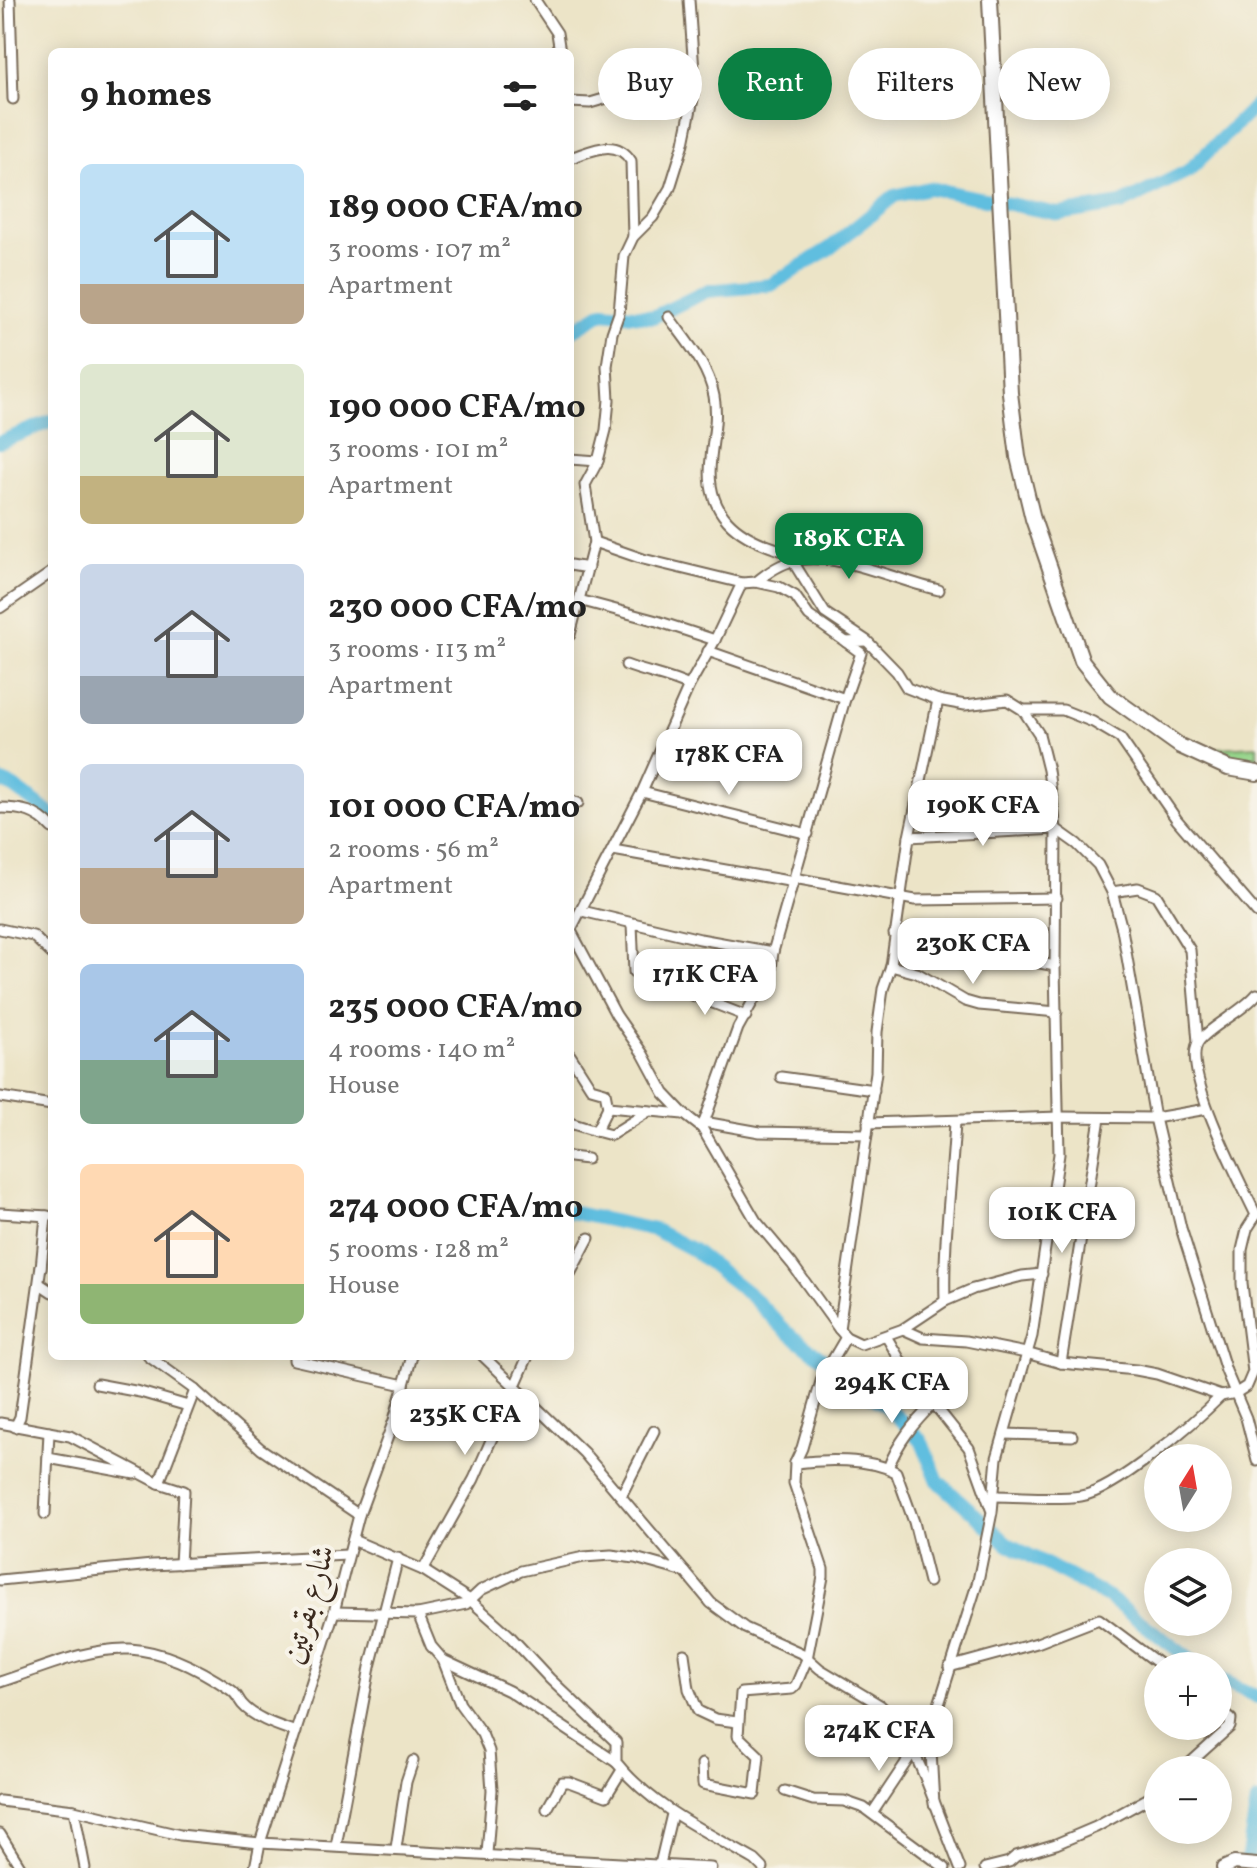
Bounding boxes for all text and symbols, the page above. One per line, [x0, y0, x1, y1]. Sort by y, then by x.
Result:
chip: Buy [598, 48, 702, 120]
chip: Rent [718, 48, 832, 120]
chip: Filters [848, 48, 982, 120]
chip: New [998, 48, 1110, 120]
text: 9 homes [80, 73, 212, 120]
icon: filters [498, 74, 542, 118]
text: 189 000 CFA/mo [328, 185, 583, 232]
icon: home [144, 196, 240, 292]
text: 3 rooms · 107 m² [328, 232, 511, 268]
text: Apartment [328, 268, 453, 304]
text: 190 000 CFA/mo [328, 385, 586, 432]
icon: home [144, 396, 240, 492]
text: 3 rooms · 101 m² [328, 432, 508, 468]
text: Apartment [328, 468, 453, 504]
pin: 189K CFA [766, 513, 932, 581]
text: 189K CFA [793, 521, 905, 557]
text: 230 000 CFA/mo [328, 585, 587, 632]
icon: home [144, 596, 240, 692]
text: 3 rooms · 113 m² [328, 632, 506, 668]
text: Apartment [328, 668, 453, 704]
pin: 178K CFA [646, 729, 812, 797]
text: 178K CFA [674, 737, 784, 773]
pin: 190K CFA [900, 780, 1066, 848]
text: 101 000 CFA/mo [328, 785, 580, 832]
text: 190K CFA [926, 788, 1040, 824]
icon: home [144, 796, 240, 892]
text: 2 rooms · 56 m² [328, 832, 499, 868]
text: Apartment [328, 868, 453, 904]
pin: 230K CFA [890, 918, 1056, 986]
text: 230K CFA [915, 926, 1031, 962]
pin: 171K CFA [622, 949, 788, 1017]
text: 171K CFA [652, 957, 758, 993]
text: 235 000 CFA/mo [328, 985, 583, 1032]
icon: home [144, 996, 240, 1092]
text: 4 rooms · 140 m² [328, 1032, 515, 1068]
text: House [328, 1068, 400, 1104]
text: 274 000 CFA/mo [328, 1185, 583, 1232]
pin: 101K CFA [979, 1187, 1145, 1255]
text: 101K CFA [1007, 1195, 1117, 1231]
icon: home [144, 1196, 240, 1292]
text: 5 rooms · 128 m² [328, 1232, 509, 1268]
text: House [328, 1268, 400, 1304]
pin: 294K CFA [809, 1357, 975, 1425]
text: 294K CFA [834, 1365, 950, 1401]
pin: 235K CFA [382, 1389, 548, 1457]
text: 235K CFA [409, 1397, 521, 1433]
north arrow [1144, 1444, 1232, 1532]
map controls [1144, 1444, 1232, 1844]
street label: شارع بقرتين [272, 1540, 350, 1670]
button: layers [1144, 1548, 1232, 1636]
button: + [1144, 1652, 1232, 1740]
pin: 274K CFA [796, 1705, 962, 1773]
text: 274K CFA [823, 1713, 935, 1749]
button: − [1144, 1756, 1232, 1844]

